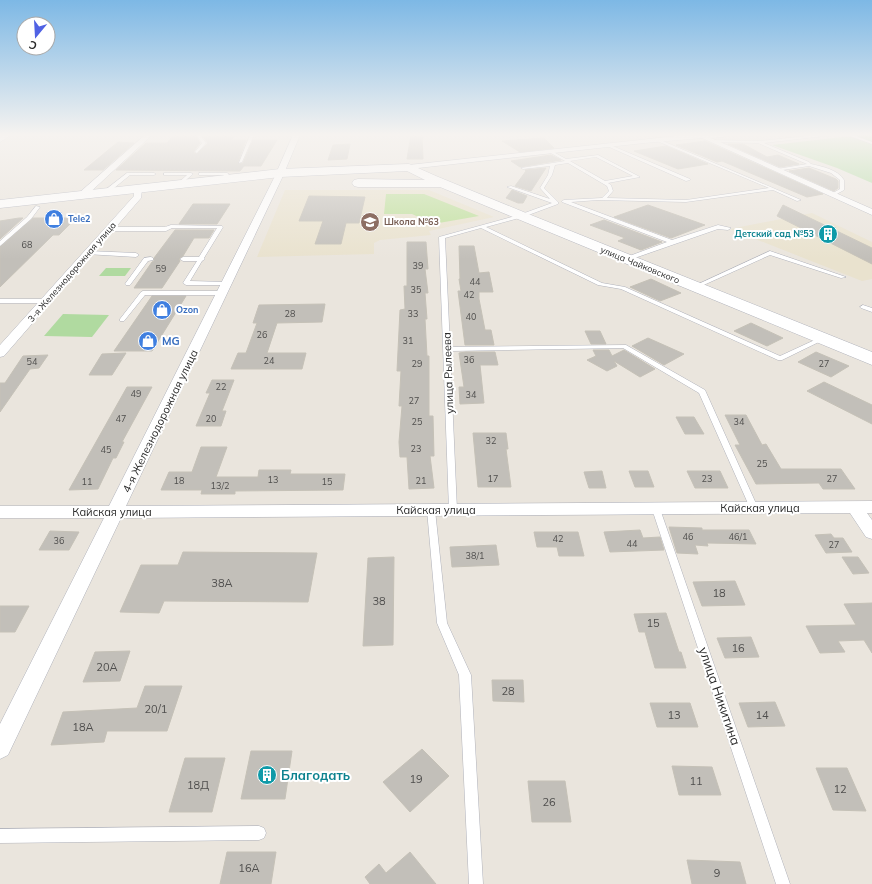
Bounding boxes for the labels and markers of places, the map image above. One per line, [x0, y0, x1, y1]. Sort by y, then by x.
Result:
shop icon: Tele2 [43, 208, 65, 230]
school or university icon: Школа №63 [359, 211, 381, 233]
place label: Tele2 [68, 213, 90, 224]
place label: Школа №63 [384, 216, 439, 227]
building icon: Детский сад №53 [817, 223, 839, 245]
place label: Детский сад №53 [735, 228, 814, 239]
shop icon: Ozon [151, 299, 173, 321]
place label: Ozon [176, 304, 198, 315]
shop icon: MG [137, 330, 159, 352]
place label: MG [162, 334, 180, 348]
building icon: Благодать [256, 764, 278, 786]
place label: Благодать [281, 767, 350, 783]

